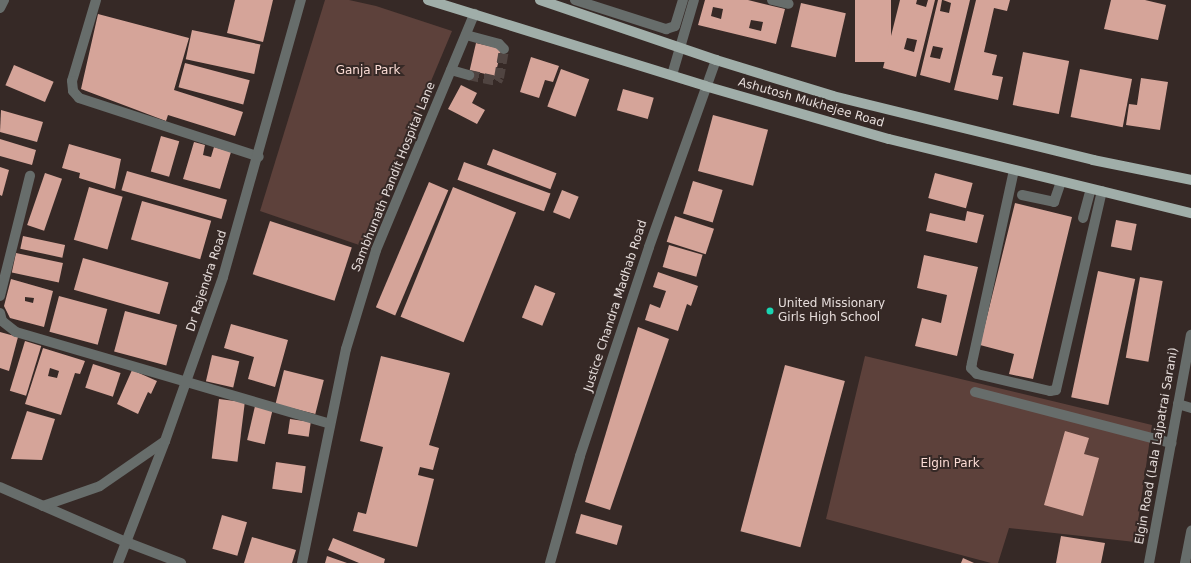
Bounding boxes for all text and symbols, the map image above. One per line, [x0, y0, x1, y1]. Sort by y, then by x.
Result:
park label: Ganja Park [336, 64, 400, 78]
street label: Ashutosh Mukhejee Road [736, 75, 886, 131]
street label: Sambhunath Pandit Hospital Lane [349, 80, 439, 274]
street label: Justice Chandra Madhab Road [581, 218, 651, 394]
street label: Dr Rajendra Road [184, 229, 230, 333]
place label: United Missionary Girls High School [778, 297, 885, 325]
marker: United Missionary Girls High School [765, 306, 775, 316]
street label: Elgin Road (Lala Lajpatrai Sarani) [1133, 346, 1181, 546]
park label: Elgin Park [920, 457, 980, 471]

